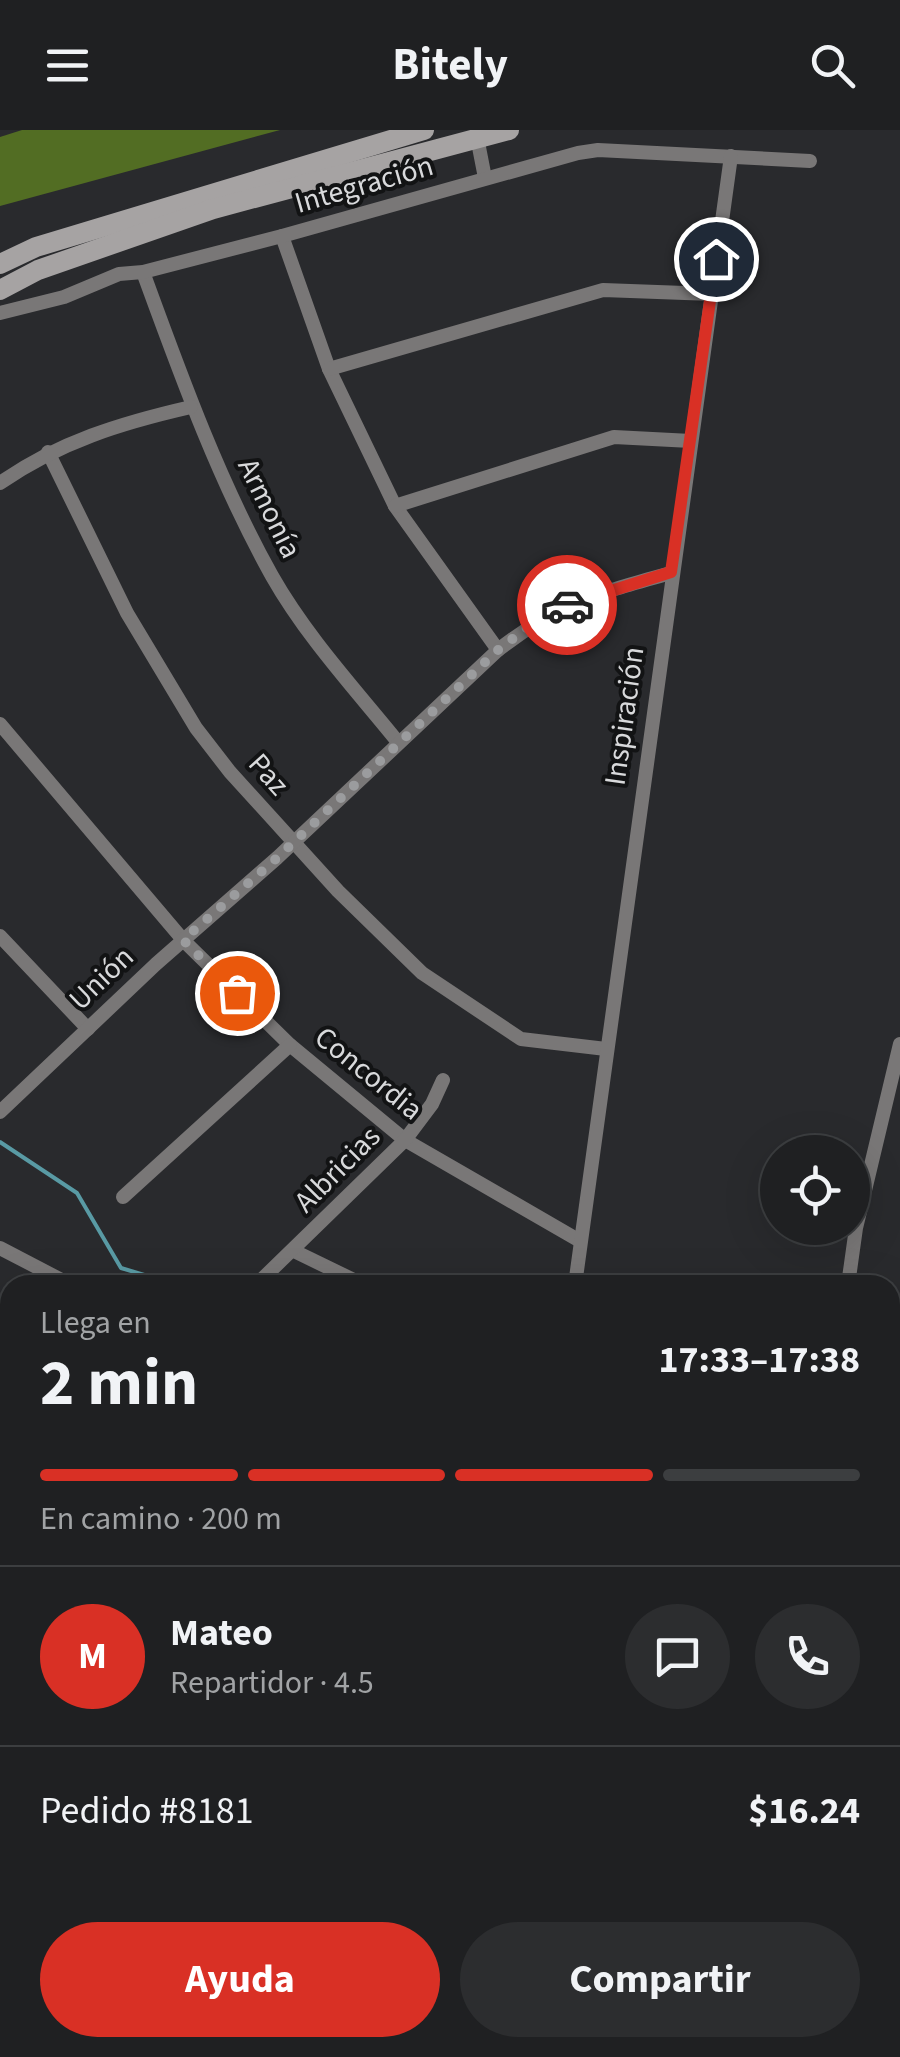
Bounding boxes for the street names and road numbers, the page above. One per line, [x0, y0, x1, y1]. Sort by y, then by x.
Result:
street label: Integración [290, 144, 438, 225]
street label: Armonía [227, 451, 312, 566]
street label: Inspiración [594, 644, 655, 788]
street label: Paz [238, 744, 299, 805]
street label: Unión [59, 937, 144, 1020]
street label: Concordia [305, 1016, 432, 1130]
street label: Albricias [284, 1116, 390, 1222]

